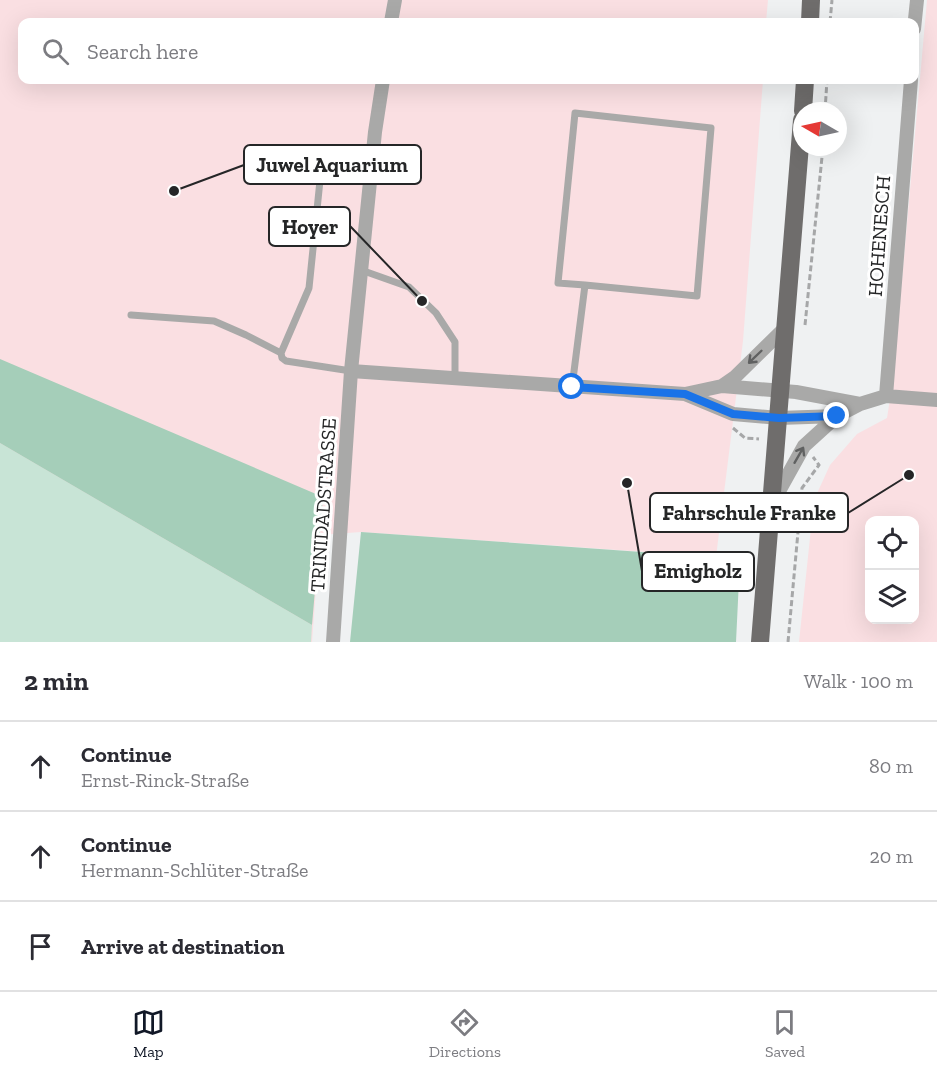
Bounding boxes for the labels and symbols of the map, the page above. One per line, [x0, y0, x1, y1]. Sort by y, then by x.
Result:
north arrow [793, 102, 847, 156]
callout: Juwel Aquarium [244, 145, 421, 184]
text: Juwel Aquarium [256, 152, 408, 177]
street label: HOHENESCH [863, 175, 895, 297]
callout: Hoyer [269, 207, 350, 246]
text: Hoyer [282, 214, 338, 239]
one-way arrow [747, 350, 762, 365]
route start [558, 373, 584, 399]
route end [823, 402, 849, 428]
street label: TRINIDADSTRASSE [305, 417, 341, 593]
one-way arrow [793, 447, 805, 464]
callout: Fahrschule Franke [650, 493, 848, 532]
text: Fahrschule Franke [662, 500, 836, 525]
callout: Emigholz [642, 552, 754, 591]
text: Emigholz [654, 558, 742, 583]

